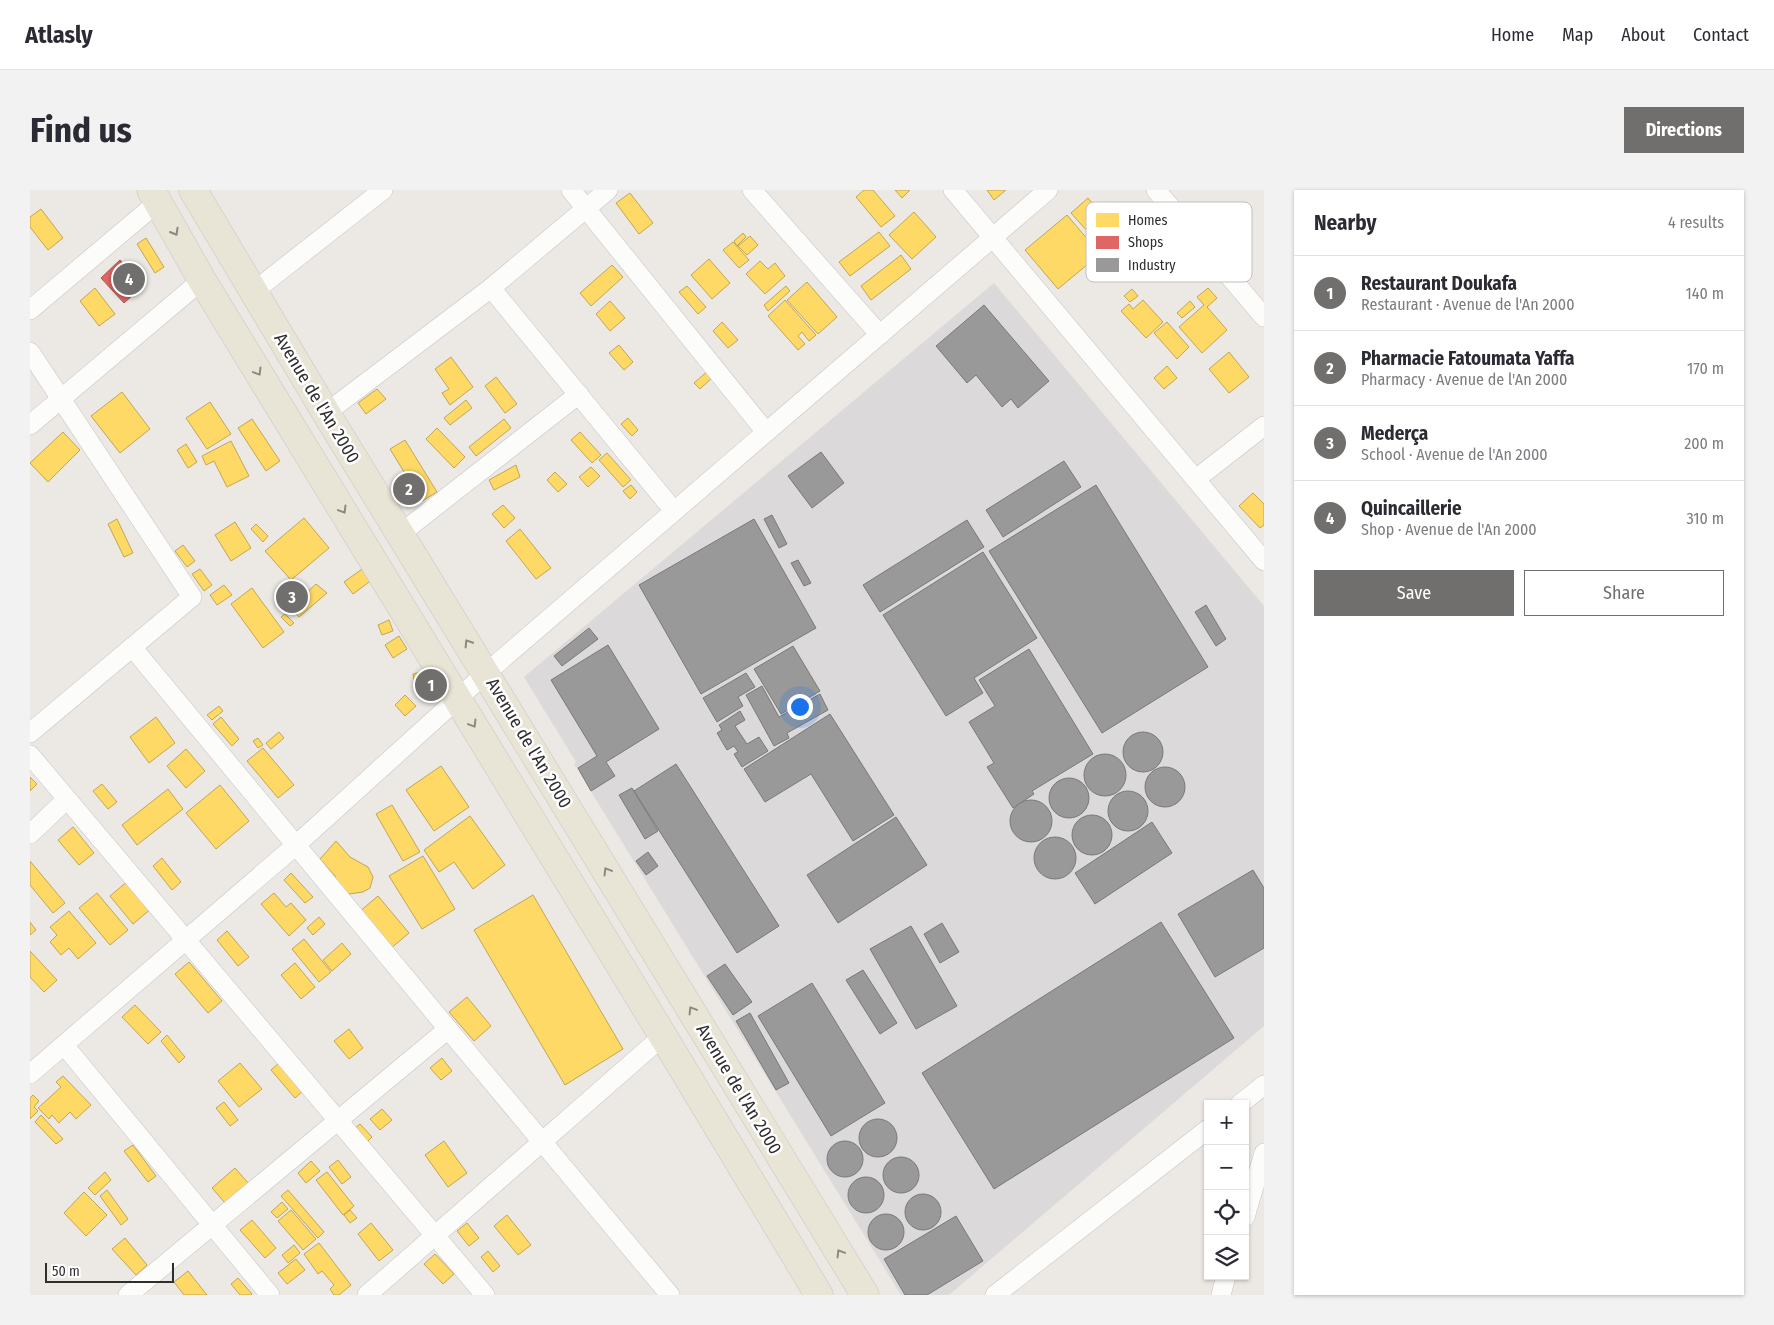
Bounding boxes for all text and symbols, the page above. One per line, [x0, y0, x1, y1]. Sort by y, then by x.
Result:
text: Atlasly [25, 21, 93, 49]
text: Home [1491, 24, 1534, 46]
text: Map [1562, 24, 1593, 46]
text: About [1621, 24, 1665, 46]
text: Contact [1693, 24, 1749, 46]
button: Directions [1624, 107, 1744, 153]
text: Find us [30, 109, 132, 151]
legend [1086, 202, 1252, 282]
text: Nearby [1314, 210, 1376, 236]
text: Homes [1128, 212, 1168, 229]
text: 4 results [1668, 213, 1724, 232]
one-way arrow [169, 227, 179, 236]
text: Shops [1128, 234, 1163, 251]
text: Industry [1128, 257, 1176, 274]
pin: 4 [113, 260, 145, 298]
text: Restaurant Doukafa [1361, 272, 1517, 295]
text: 1 [1327, 284, 1333, 303]
text: 140 m [1686, 284, 1724, 303]
text: Restaurant · Avenue de l'An 2000 [1361, 295, 1575, 314]
street label: Avenue de l'An 2000 [269, 329, 365, 467]
text: Pharmacie Fatoumata Yaffa [1361, 347, 1575, 370]
text: 2 [1326, 359, 1334, 378]
text: 170 m [1687, 359, 1724, 378]
one-way arrow [252, 366, 262, 375]
text: Pharmacy · Avenue de l'An 2000 [1361, 370, 1567, 389]
text: Mederça [1361, 422, 1428, 445]
text: 3 [1326, 434, 1334, 453]
text: 200 m [1684, 434, 1724, 453]
text: School · Avenue de l'An 2000 [1361, 445, 1548, 464]
pin: 2 [393, 470, 425, 508]
text: Quincaillerie [1361, 497, 1462, 520]
one-way arrow [336, 505, 346, 514]
text: 4 [1326, 509, 1334, 528]
text: 310 m [1687, 509, 1724, 528]
text: Shop · Avenue de l'An 2000 [1361, 520, 1537, 539]
button: Save [1314, 570, 1514, 616]
button: Share [1524, 570, 1724, 616]
pin: 3 [276, 578, 308, 616]
one-way arrow [464, 639, 474, 648]
pin: 1 [415, 666, 447, 704]
street label: Avenue de l'An 2000 [481, 674, 577, 812]
your location [787, 694, 813, 720]
one-way arrow [467, 718, 477, 727]
one-way arrow [604, 868, 613, 877]
one-way arrow [688, 1007, 698, 1016]
street label: Avenue de l'An 2000 [691, 1020, 787, 1158]
map controls [1204, 1100, 1249, 1280]
button: + [1204, 1100, 1249, 1145]
button: − [1204, 1145, 1249, 1190]
button: locate [1204, 1190, 1249, 1235]
button: layers [1204, 1235, 1249, 1280]
one-way arrow [836, 1250, 846, 1259]
scale bar [45, 1260, 174, 1283]
text: 50 m [52, 1263, 80, 1280]

